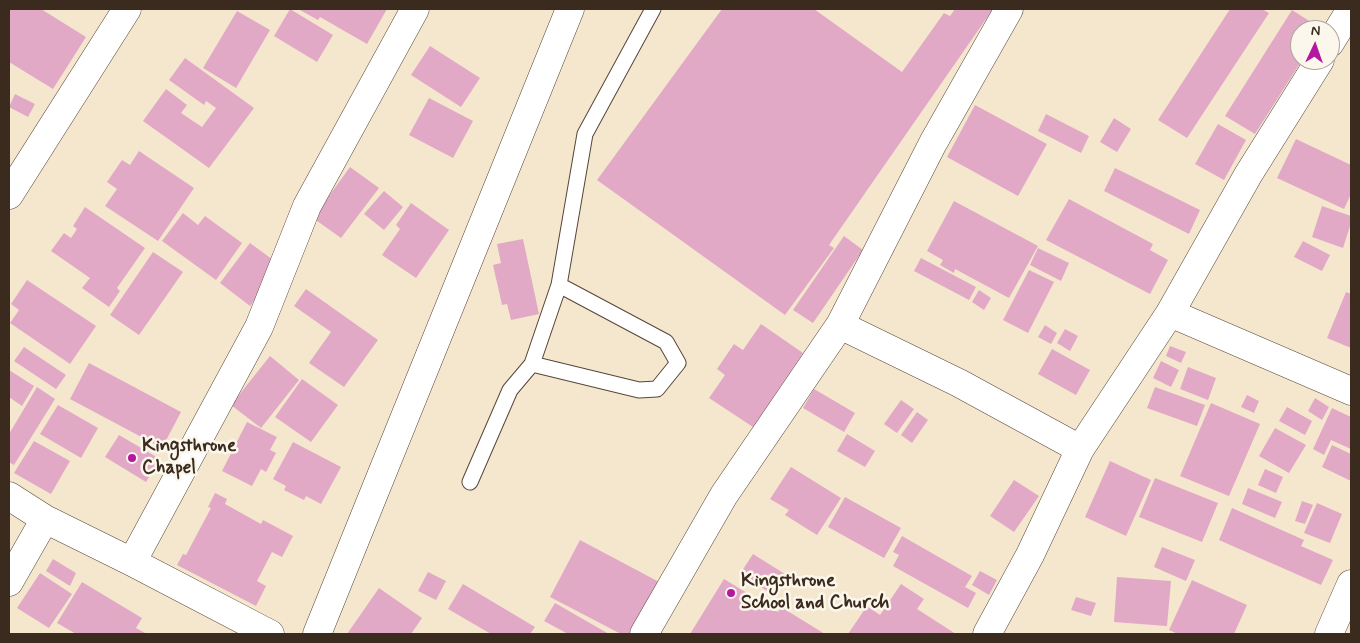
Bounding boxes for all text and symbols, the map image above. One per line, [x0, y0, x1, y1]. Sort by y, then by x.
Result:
north arrow [1290, 20, 1340, 70]
text: N [1311, 22, 1321, 40]
place label: Kingsthrone Chapel [142, 436, 236, 480]
marker: Kingsthrone Chapel [126, 452, 138, 464]
place label: Kingsthrone School and Church [741, 571, 889, 615]
marker: Kingsthrone School and Church [725, 587, 737, 599]

